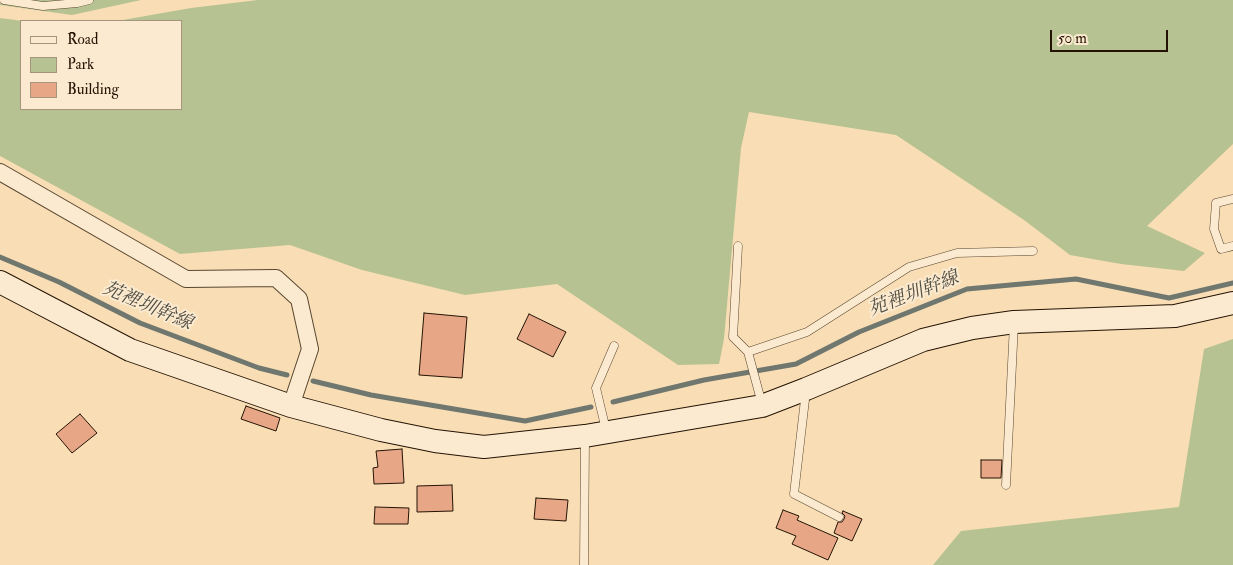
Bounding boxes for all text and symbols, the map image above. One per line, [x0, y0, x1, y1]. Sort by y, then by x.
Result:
legend [20, 20, 182, 110]
scale bar [1053, 20, 1170, 52]
text: 50 m [1058, 29, 1087, 48]
text: Road [67, 30, 98, 49]
text: Park [67, 55, 94, 74]
text: Building [67, 80, 119, 99]
water label: 苑裡圳幹線 [866, 267, 962, 323]
water label: 苑裡圳幹線 [99, 278, 195, 336]

